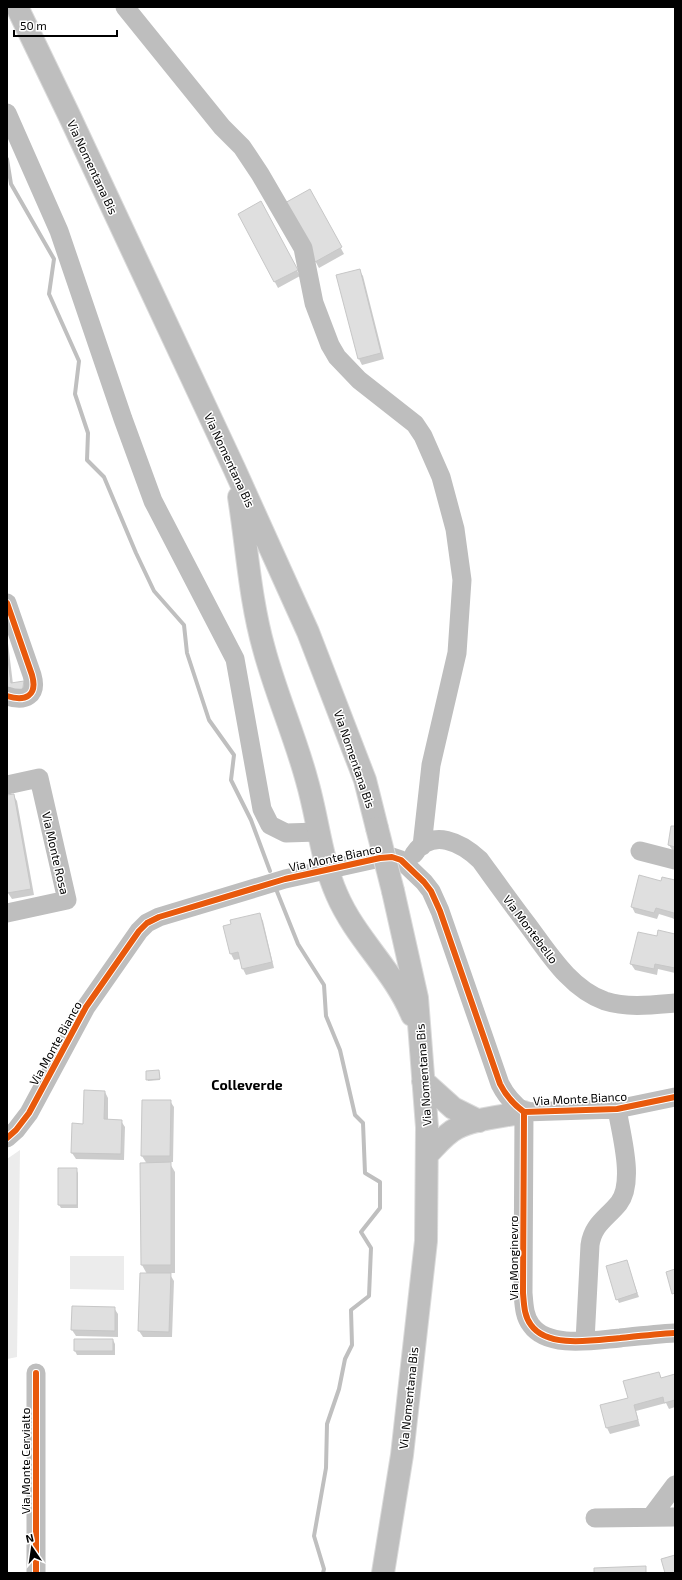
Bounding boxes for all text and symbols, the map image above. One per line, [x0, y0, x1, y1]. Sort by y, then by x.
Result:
scale bar [14, 12, 117, 38]
text: 50 m [20, 18, 47, 32]
street label: Via Nomentana Bis [65, 118, 121, 216]
street label: Via Nomentana Bis [202, 411, 258, 509]
street label: Via Nomentana Bis [332, 708, 378, 810]
street label: Via Monte Rosa [40, 810, 72, 896]
street label: Via Monte Bianco [288, 840, 383, 874]
street label: Via Montebello [501, 892, 561, 966]
street label: Via Monte Bianco [26, 998, 84, 1088]
street label: Via Nomentana Bis [412, 1023, 434, 1127]
district label: Colleverde [211, 1076, 283, 1093]
street label: Via Monte Bianco [533, 1089, 628, 1107]
street label: Via Monginevro [506, 1215, 520, 1300]
street label: Via Nomentana Bis [396, 1346, 420, 1450]
street label: Via Monte Cervialto [18, 1408, 32, 1514]
north arrow [12, 1528, 52, 1568]
text: N [24, 1531, 35, 1545]

